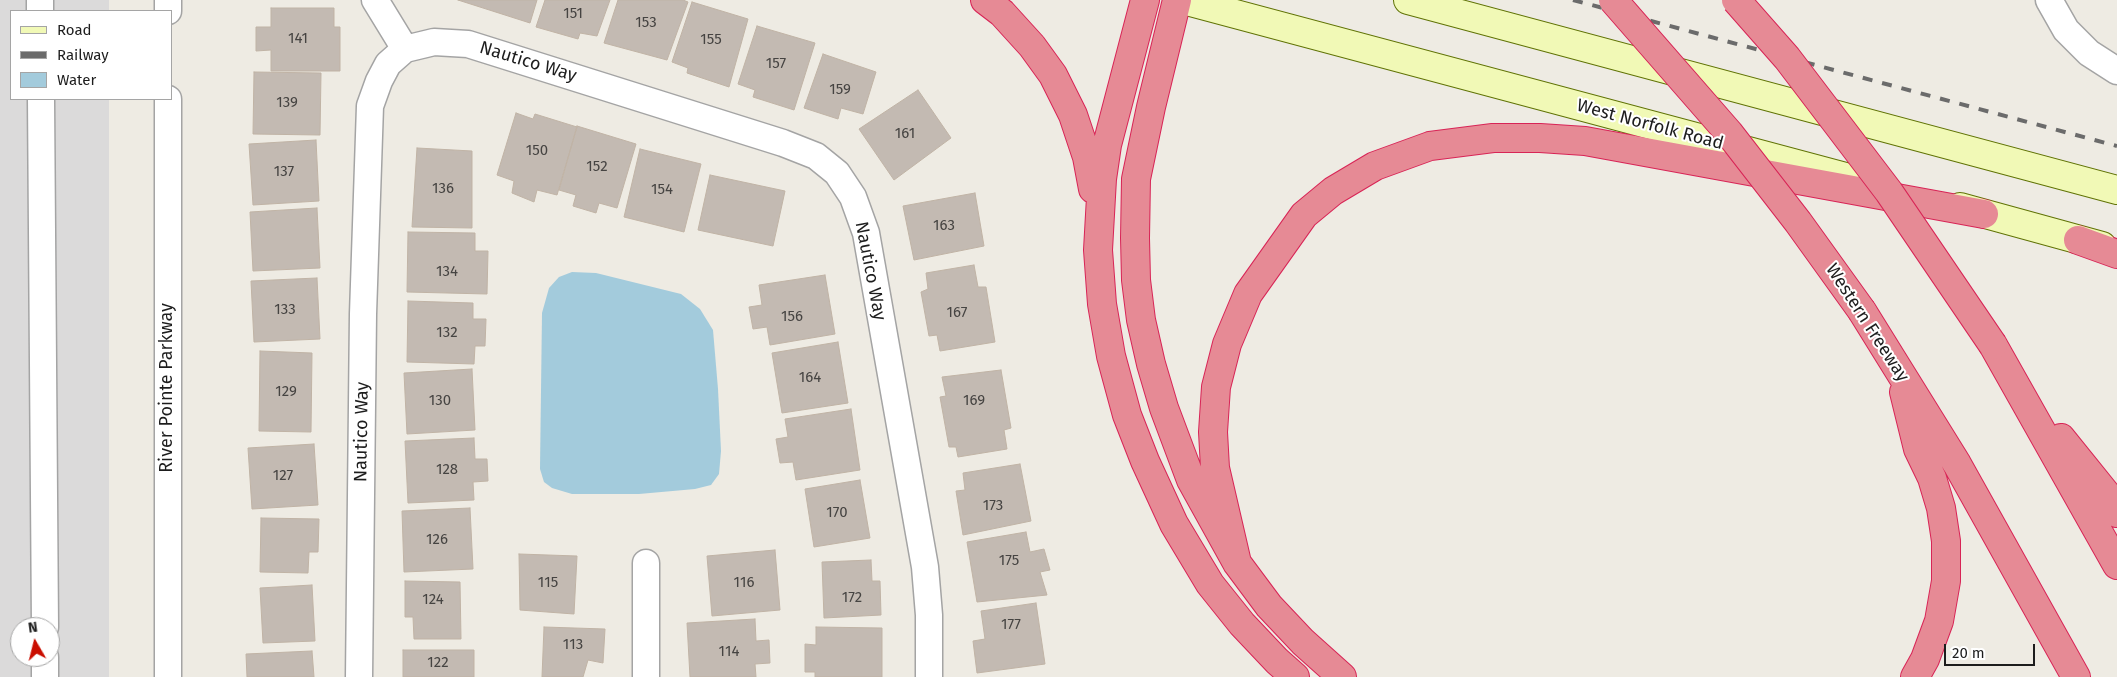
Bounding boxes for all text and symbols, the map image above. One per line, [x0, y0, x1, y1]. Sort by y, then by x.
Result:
house number: 151 [563, 5, 583, 23]
legend [10, 10, 172, 100]
house number: 153 [635, 14, 657, 32]
text: Road [57, 21, 92, 39]
house number: 141 [288, 30, 308, 48]
house number: 155 [700, 31, 722, 49]
street label: Nautico Way [477, 37, 579, 87]
text: Railway [57, 46, 109, 64]
house number: 157 [766, 55, 786, 73]
text: Water [57, 71, 96, 89]
house number: 159 [829, 81, 851, 99]
house number: 139 [276, 94, 298, 112]
street label: West Norfolk Road [1574, 95, 1726, 155]
house number: 161 [895, 125, 915, 143]
house number: 150 [526, 142, 548, 160]
house number: 152 [586, 158, 608, 176]
house number: 137 [274, 163, 294, 181]
house number: 136 [432, 180, 454, 198]
house number: 154 [651, 181, 673, 199]
house number: 163 [933, 217, 955, 235]
street label: Nautico Way [850, 220, 890, 322]
street label: Western Freeway [1821, 260, 1913, 386]
house number: 134 [436, 263, 458, 281]
house number: 133 [274, 301, 296, 319]
street label: River Pointe Parkway [156, 303, 178, 473]
house number: 167 [947, 304, 967, 322]
house number: 156 [781, 308, 803, 326]
house number: 132 [436, 324, 458, 342]
house number: 164 [799, 369, 821, 387]
street label: Nautico Way [350, 382, 374, 482]
house number: 129 [275, 383, 297, 401]
house number: 130 [429, 392, 451, 410]
house number: 169 [963, 392, 985, 410]
house number: 128 [436, 461, 458, 479]
house number: 127 [273, 467, 293, 485]
house number: 173 [983, 497, 1003, 515]
house number: 170 [826, 504, 848, 522]
house number: 126 [426, 531, 448, 549]
house number: 175 [999, 552, 1019, 570]
house number: 115 [538, 574, 558, 592]
house number: 116 [734, 574, 754, 592]
house number: 172 [842, 589, 862, 607]
house number: 124 [422, 591, 444, 609]
house number: 177 [1001, 616, 1021, 634]
north arrow [10, 617, 60, 667]
text: N [27, 619, 39, 637]
scale bar [1947, 634, 2038, 666]
house number: 113 [563, 636, 583, 654]
house number: 114 [719, 643, 739, 661]
text: 20 m [1952, 644, 1985, 662]
house number: 122 [427, 654, 449, 672]

